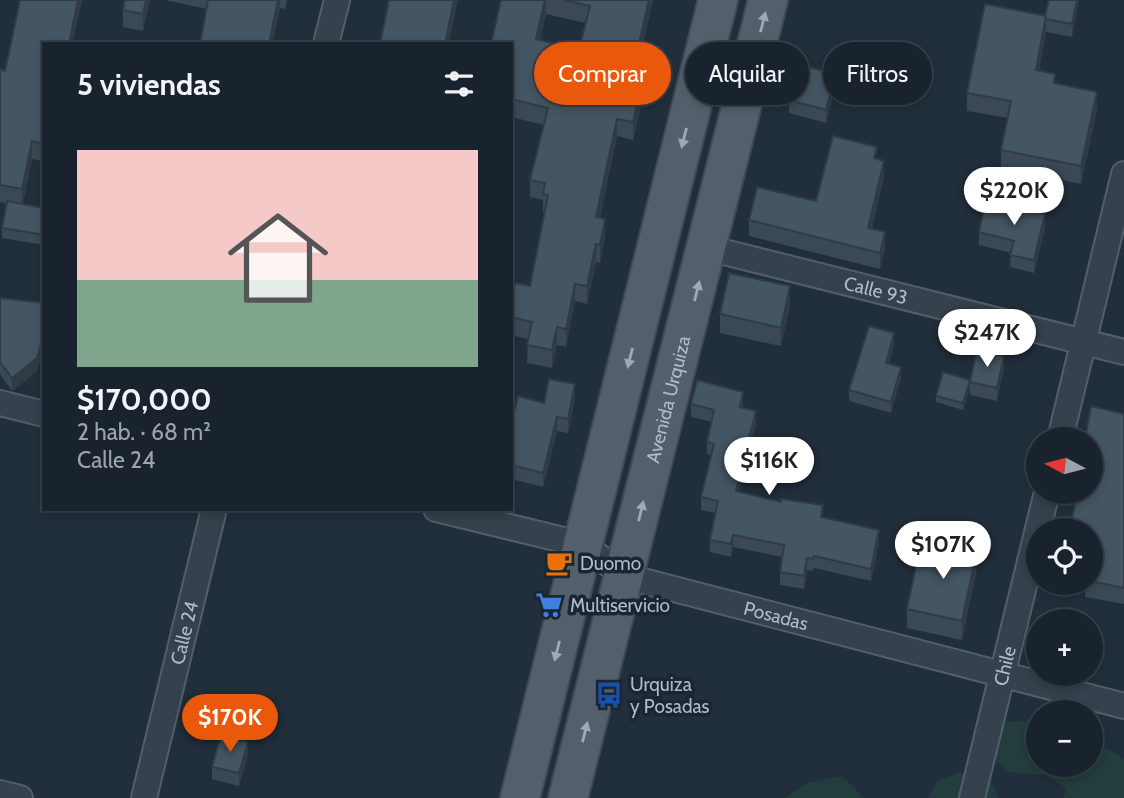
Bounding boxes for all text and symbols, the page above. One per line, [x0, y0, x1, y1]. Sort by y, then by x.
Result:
one-way arrow [758, 11, 769, 33]
chip: Comprar [534, 42, 671, 105]
chip: Alquilar [685, 42, 809, 105]
chip: Filtros [823, 42, 932, 105]
icon: filters [440, 65, 478, 103]
text: 5 viviendas [77, 66, 221, 103]
one-way arrow [678, 127, 689, 149]
pin: $220K [965, 168, 1063, 227]
text: $220K [980, 176, 1048, 204]
icon: home [215, 195, 341, 321]
street label: Calle 93 [842, 271, 910, 309]
one-way arrow [692, 280, 703, 302]
pin: $247K [938, 310, 1036, 369]
text: $247K [954, 318, 1020, 346]
street label: Avenida Urquiza [641, 333, 695, 465]
one-way arrow [624, 348, 635, 370]
text: $170,000 [77, 381, 212, 418]
text: 2 hab. · 68 m² [77, 418, 211, 446]
north arrow [1026, 427, 1102, 504]
map controls [1026, 427, 1103, 777]
pin: $116K [720, 438, 818, 497]
text: Calle 24 [77, 446, 155, 474]
text: $116K [740, 446, 798, 474]
one-way arrow [636, 500, 647, 522]
button: locate [1026, 518, 1103, 595]
pin: $107K [894, 522, 992, 581]
text: $107K [911, 530, 975, 558]
cafe icon: Duomo [544, 548, 574, 578]
place label: Duomo [580, 552, 641, 575]
supermarket icon: Multiservicio [534, 590, 564, 620]
place label: Multiservicio [570, 594, 670, 617]
street label: Posadas [741, 596, 811, 635]
street label: Calle 24 [165, 599, 203, 667]
button: + [1026, 609, 1103, 686]
one-way arrow [551, 640, 562, 662]
street label: Chile [988, 643, 1020, 688]
place label: Urquiza y Posadas [630, 673, 710, 718]
bus stop icon: Urquiza y Posadas [594, 680, 624, 710]
pin: $170K [181, 694, 279, 754]
button: − [1026, 700, 1103, 777]
text: $170K [198, 703, 262, 731]
one-way arrow [580, 721, 591, 743]

